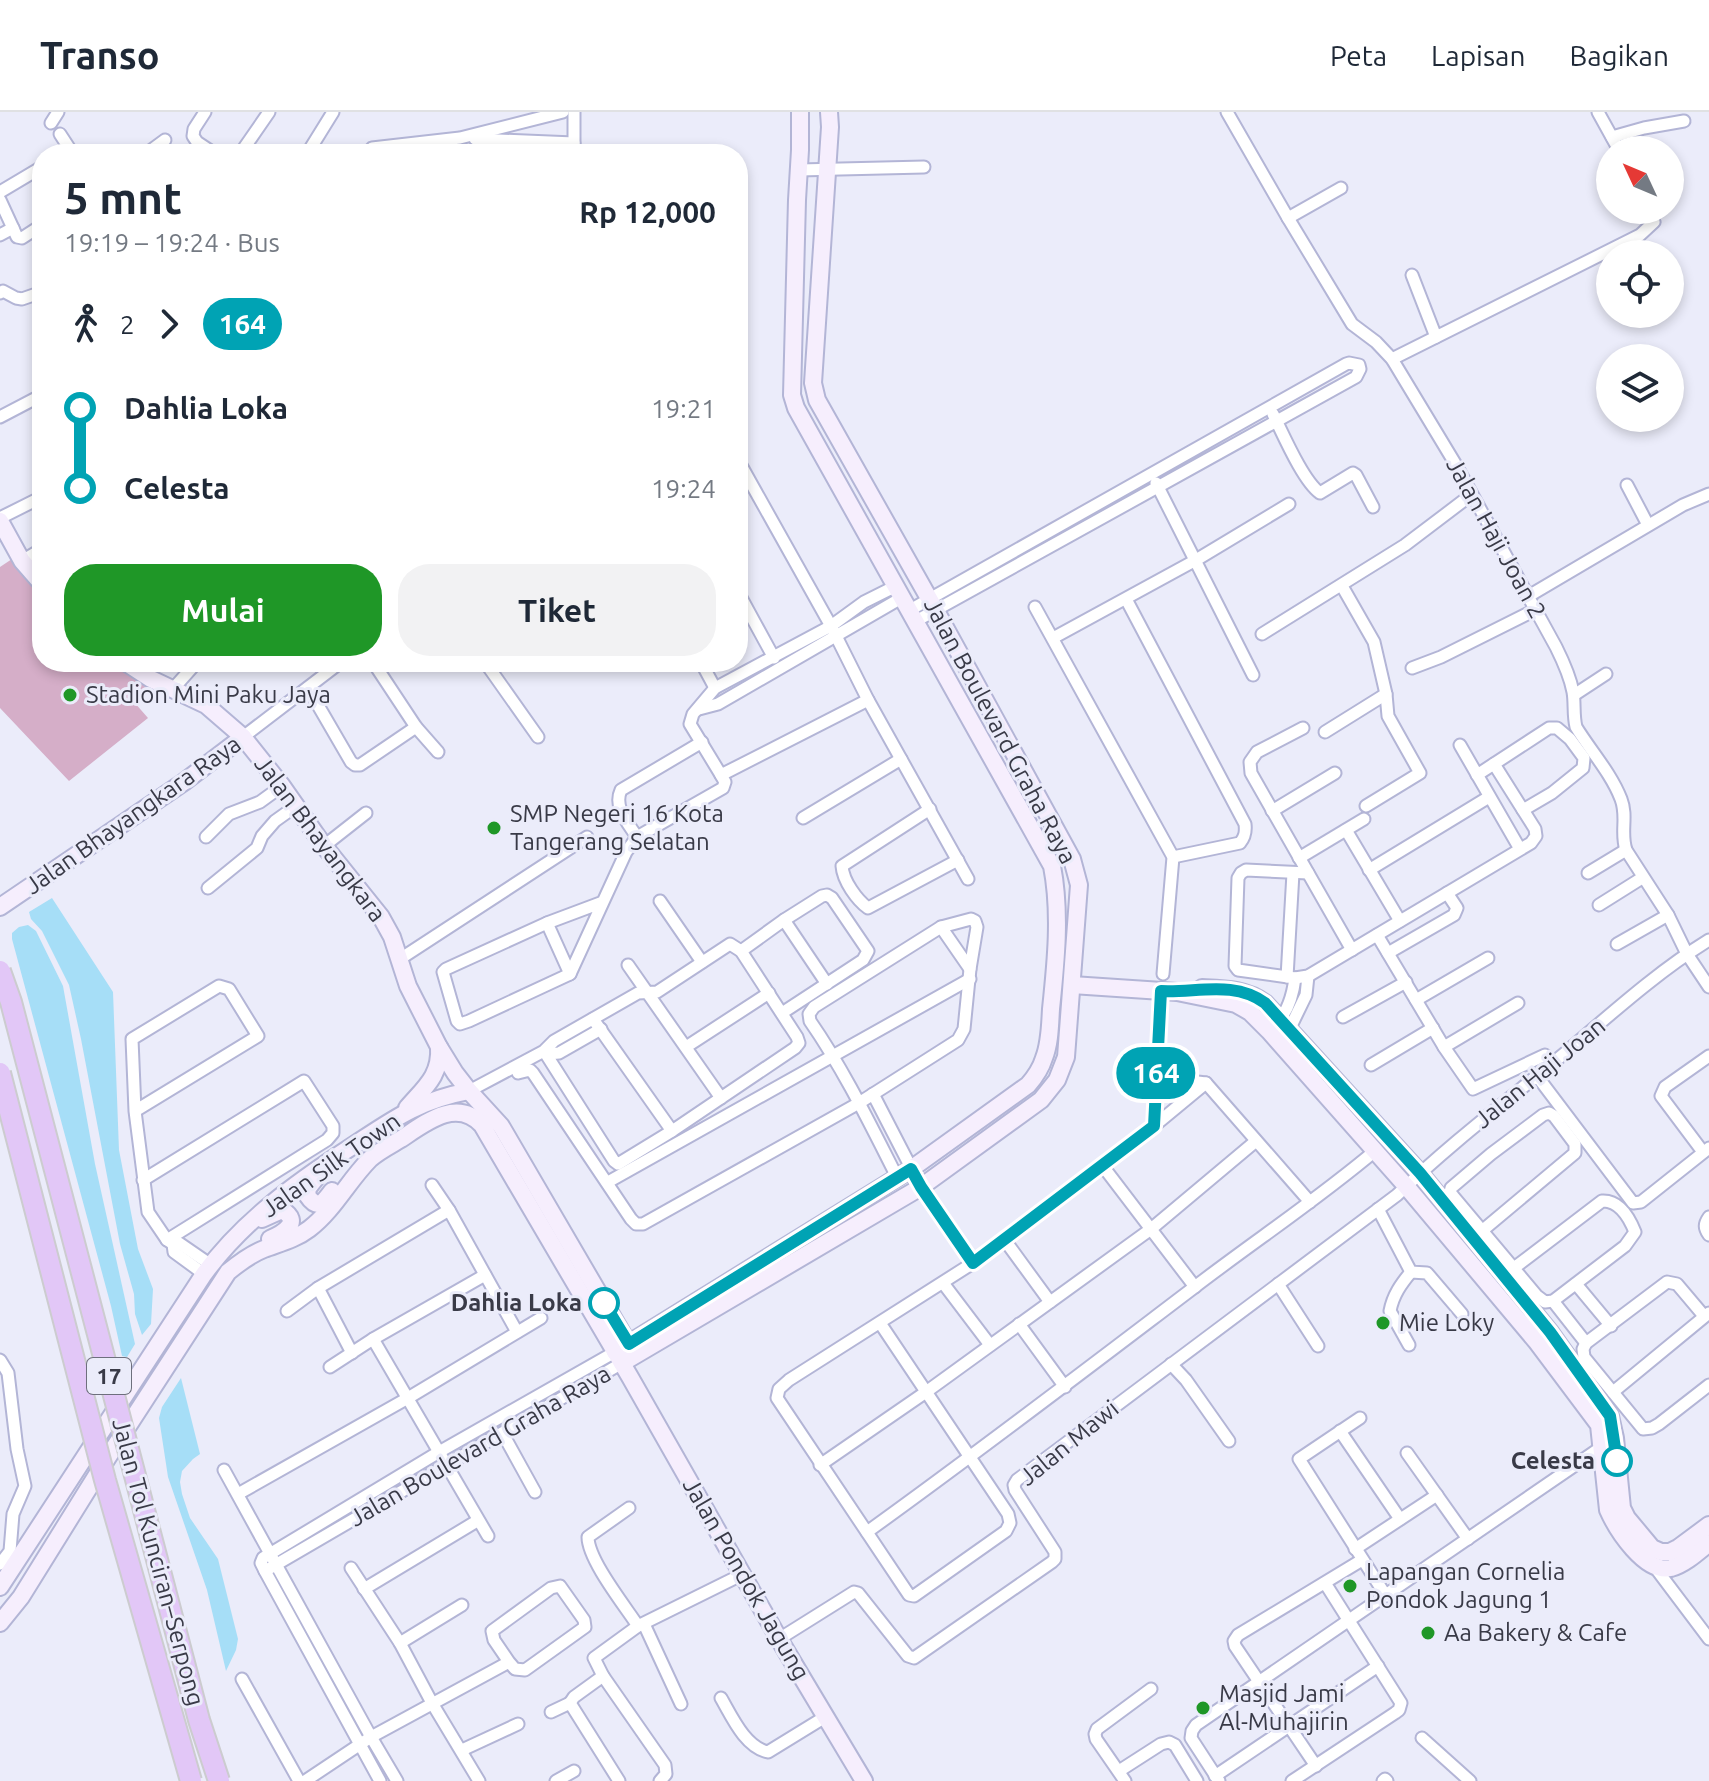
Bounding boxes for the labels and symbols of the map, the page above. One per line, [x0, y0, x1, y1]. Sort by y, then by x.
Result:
north arrow [1596, 136, 1684, 224]
street label: Jalan Haji Joan 2 [1441, 453, 1552, 623]
street label: Jalan Boulevard Graha Raya [919, 593, 1082, 868]
place label: Stadion Mini Paku Jaya [86, 681, 331, 708]
marker: Stadion Mini Paku Jaya [61, 686, 79, 704]
street label: Jalan Bhayangkara Raya [20, 730, 246, 899]
street label: Jalan Bhayangkara [249, 751, 392, 927]
place label: SMP Negeri 16 Kota Tangerang Selatan [510, 800, 724, 855]
marker: SMP Negeri 16 Kota Tangerang Selatan [485, 819, 503, 837]
street label: Jalan Haji Joan [1469, 1012, 1610, 1133]
line badge: 164 [1110, 1047, 1202, 1099]
street label: Jalan Silk Town [256, 1107, 405, 1222]
marker: Dahlia Loka [589, 1288, 619, 1318]
place label: Dahlia Loka [451, 1289, 582, 1316]
place label: Mie Loky [1399, 1309, 1495, 1336]
marker: Mie Loky [1374, 1314, 1392, 1332]
road number: 17 [87, 1358, 131, 1394]
street label: Jalan Boulevard Graha Raya [344, 1360, 615, 1532]
street label: Jalan Mawi [1014, 1394, 1124, 1491]
street label: Jalan Tol Kunciran–Serpong [107, 1415, 210, 1709]
marker: Celesta [1602, 1446, 1632, 1476]
place label: Celesta [1511, 1447, 1595, 1474]
street label: Jalan Pondok Jagung [678, 1473, 815, 1685]
place label: Lapangan Cornelia Pondok Jagung 1 [1366, 1558, 1565, 1613]
marker: Lapangan Cornelia Pondok Jagung 1 [1341, 1577, 1359, 1595]
place label: Aa Bakery & Cafe [1444, 1619, 1627, 1646]
marker: Aa Bakery & Cafe [1419, 1624, 1437, 1642]
place label: Masjid Jami Al-Muhajirin [1219, 1680, 1349, 1735]
marker: Masjid Jami Al-Muhajirin [1194, 1699, 1212, 1717]

